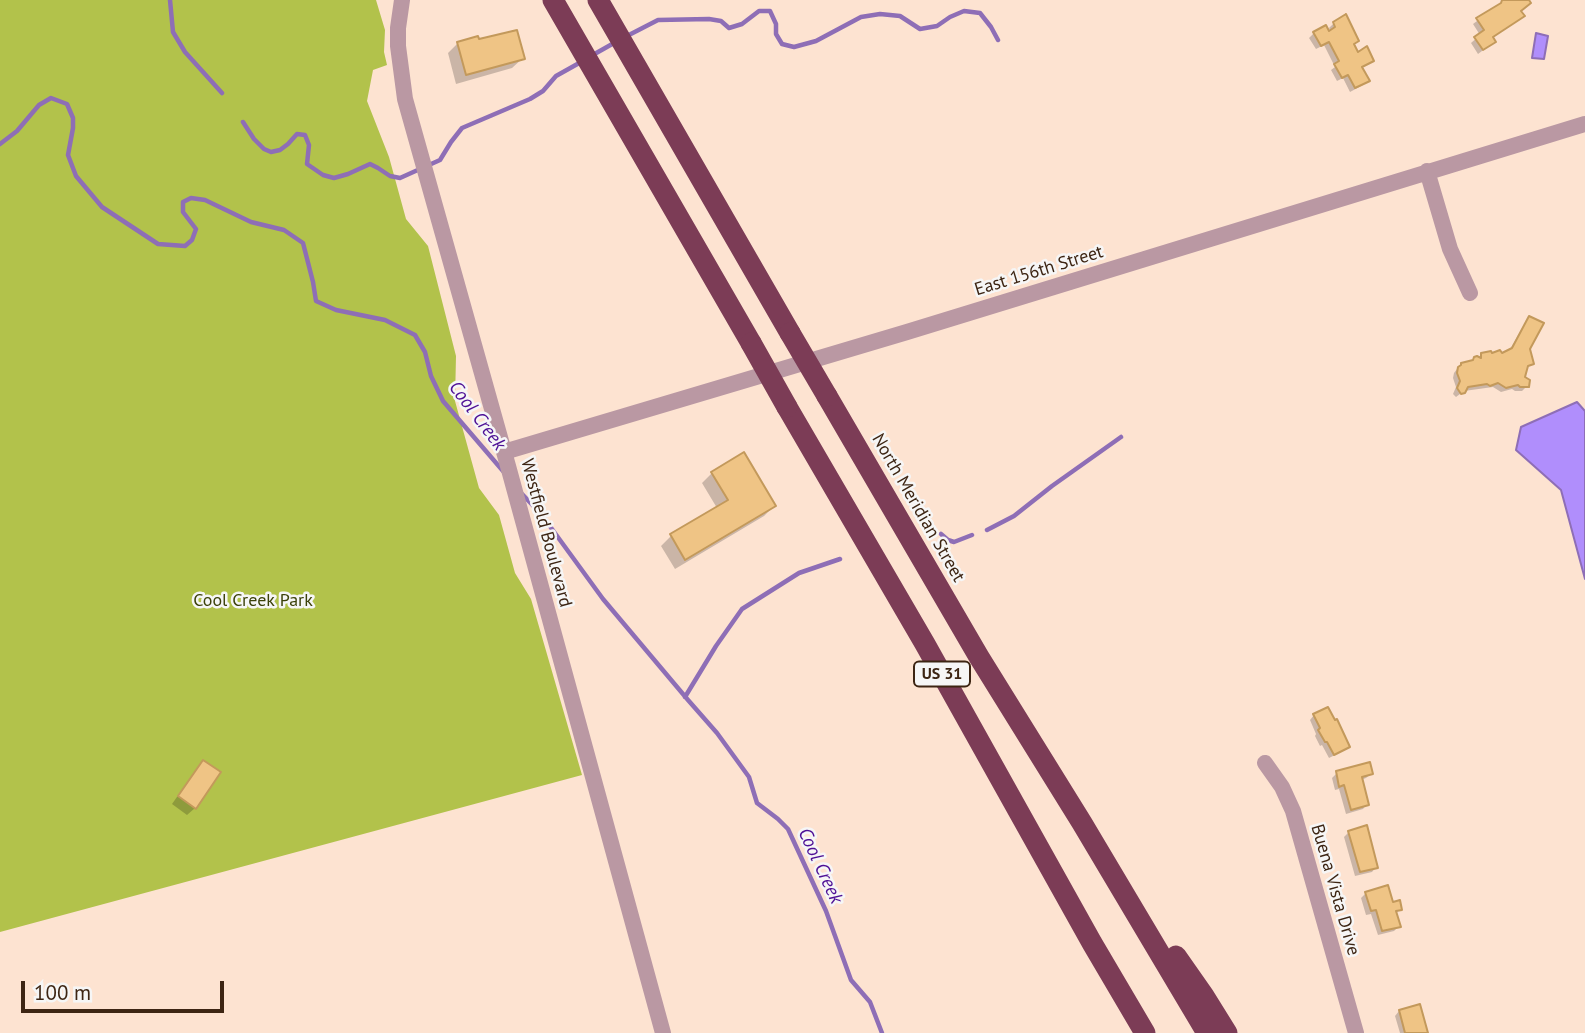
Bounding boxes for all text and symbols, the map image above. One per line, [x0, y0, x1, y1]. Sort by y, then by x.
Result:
street label: East 156th Street [972, 241, 1106, 301]
water label: Cool Creek [444, 377, 510, 455]
street label: North Meridian Street [867, 430, 969, 586]
street label: Westfield Boulevard [516, 456, 576, 610]
park label: Cool Creek Park [193, 590, 313, 612]
road number: US 31 [914, 662, 970, 687]
street label: Buena Vista Drive [1306, 822, 1364, 958]
water label: Cool Creek [793, 825, 847, 907]
scale bar [24, 967, 228, 1011]
text: 100 m [34, 979, 91, 1006]

